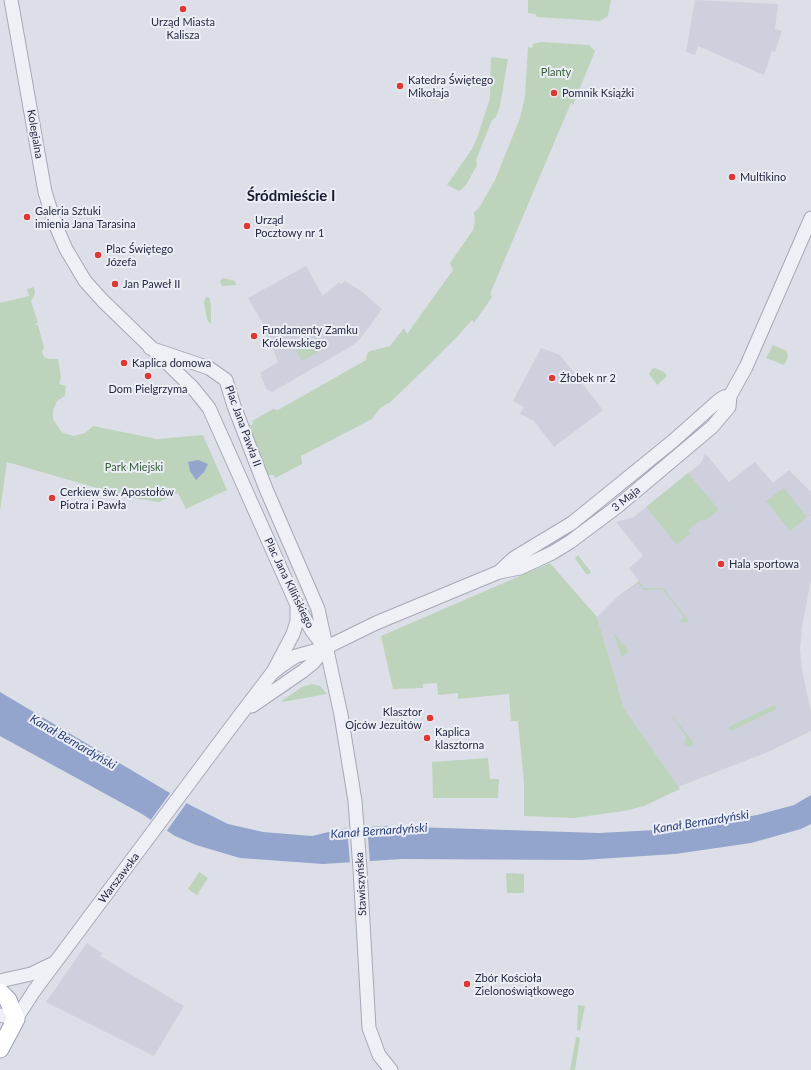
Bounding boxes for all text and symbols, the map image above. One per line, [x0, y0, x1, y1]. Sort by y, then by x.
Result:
marker: Urząd Miasta Kalisza [178, 4, 188, 14]
place label: Urząd Miasta Kalisza [151, 15, 215, 41]
park label: Planty [541, 65, 571, 79]
place label: Katedra Świętego Mikołaja [408, 73, 493, 99]
marker: Katedra Świętego Mikołaja [395, 81, 405, 91]
place label: Pomnik Książki [562, 86, 634, 100]
marker: Pomnik Książki [549, 88, 559, 98]
street label: Kolegialna [24, 108, 46, 160]
place label: Multikino [740, 170, 786, 184]
marker: Multikino [727, 172, 737, 182]
district label: Śródmieście I [247, 187, 335, 205]
place label: Galeria Sztuki imienia Jana Tarasina [35, 204, 136, 230]
marker: Galeria Sztuki imienia Jana Tarasina [22, 212, 32, 222]
place label: Urząd Pocztowy nr 1 [255, 213, 324, 239]
marker: Urząd Pocztowy nr 1 [242, 221, 252, 231]
place label: Plac Świętego Józefa [106, 242, 173, 268]
marker: Plac Świętego Józefa [93, 250, 103, 260]
place label: Jan Paweł II [123, 277, 180, 291]
marker: Jan Paweł II [110, 279, 120, 289]
place label: Fundamenty Zamku Królewskiego [262, 323, 358, 349]
marker: Fundamenty Zamku Królewskiego [249, 331, 259, 341]
place label: Kaplica domowa [132, 356, 211, 370]
marker: Kaplica domowa [119, 358, 129, 368]
marker: Dom Pielgrzyma [143, 371, 153, 381]
place label: Żłobek nr 2 [560, 371, 616, 385]
marker: Żłobek nr 2 [547, 373, 557, 383]
place label: Dom Pielgrzyma [109, 382, 187, 396]
street label: Plac Jana Pawła II [222, 384, 264, 468]
park label: Park Miejski [105, 460, 163, 474]
street label: 3 Maja [609, 484, 643, 514]
place label: Cerkiew św. Apostołów Piotra i Pawła [60, 485, 174, 511]
marker: Cerkiew św. Apostołów Piotra i Pawła [47, 493, 57, 503]
street label: Plac Jana Kilińskiego [261, 536, 317, 630]
place label: Hala sportowa [729, 557, 799, 571]
marker: Hala sportowa [716, 559, 726, 569]
place label: Klasztor Ojców Jezuitów [345, 705, 422, 731]
water label: Kanał Bernardyński [27, 711, 119, 773]
marker: Klasztor Ojców Jezuitów [425, 713, 435, 723]
place label: Kaplica klasztorna [435, 725, 484, 751]
marker: Kaplica klasztorna [422, 733, 432, 743]
water label: Kanał Bernardyński [652, 807, 750, 837]
water label: Kanał Bernardyński [330, 820, 428, 842]
street label: Warszawska [96, 850, 142, 906]
street label: Stawiszyńska [353, 852, 369, 916]
place label: Zbór Kościoła Zielonoświątkowego [475, 971, 574, 997]
marker: Zbór Kościoła Zielonoświątkowego [462, 979, 472, 989]

